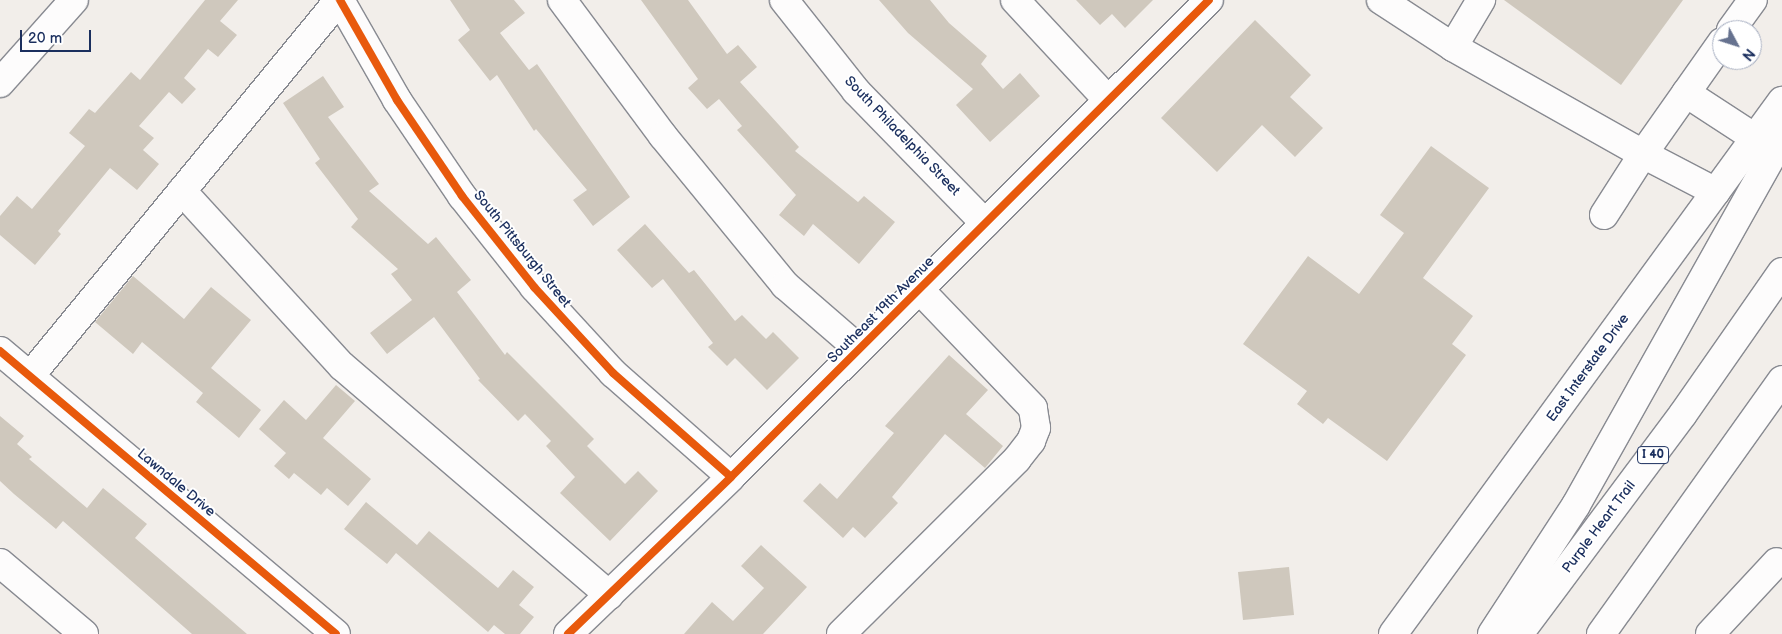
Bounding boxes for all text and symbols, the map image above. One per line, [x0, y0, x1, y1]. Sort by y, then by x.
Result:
scale bar [22, 20, 94, 52]
north arrow [1712, 20, 1762, 70]
text: 20 m [28, 29, 62, 48]
text: N [1738, 45, 1758, 64]
street label: South Philadelphia Street [841, 73, 963, 199]
street label: South Pittsburgh Street [470, 187, 574, 311]
street label: Southeast 19th Avenue [824, 253, 938, 367]
street label: East Interstate Drive [1543, 311, 1633, 425]
street label: Lawndale Drive [134, 445, 218, 521]
road number: I 40 [1637, 446, 1669, 464]
street label: Purple Heart Trail [1559, 477, 1639, 577]

